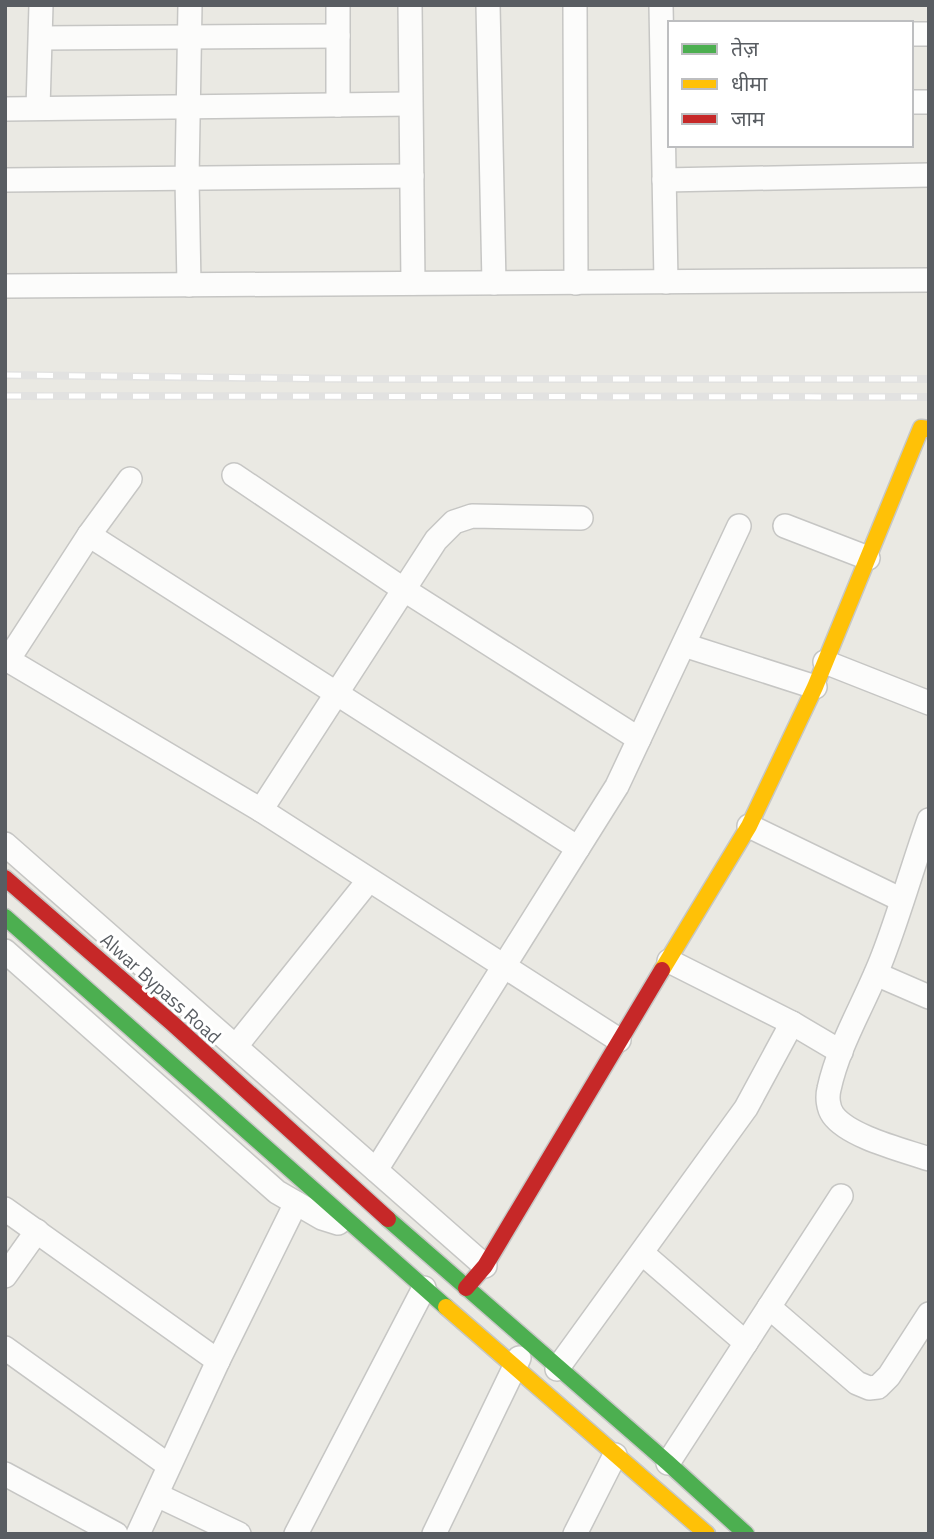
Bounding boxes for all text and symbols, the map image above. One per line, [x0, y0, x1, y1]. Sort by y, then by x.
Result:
legend [668, 21, 913, 147]
text: तेज़ [731, 32, 759, 64]
text: धीमा [731, 67, 768, 99]
text: जाम [731, 102, 765, 134]
street label: Alwar Bypass Road [95, 925, 228, 1050]

